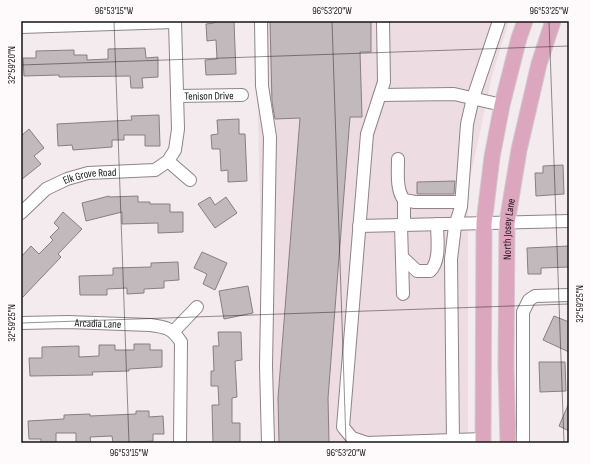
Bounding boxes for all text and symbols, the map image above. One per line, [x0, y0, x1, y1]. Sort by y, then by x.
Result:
text: 96°53'15"W [95, 5, 134, 17]
text: 96°53'20"W [312, 5, 352, 17]
text: 96°53'25"W [529, 5, 569, 17]
text: 32°59'20"N [6, 46, 18, 84]
street label: Tenison Drive [184, 89, 234, 103]
street label: Elk Grove Road [61, 166, 117, 187]
street label: North Josey Lane [501, 197, 518, 260]
text: 32°59'25"N [574, 285, 586, 323]
text: 32°59'25"N [6, 304, 18, 342]
street label: Arcadia Lane [73, 316, 121, 331]
text: 96°53'15"W [110, 447, 149, 459]
text: 96°53'20"W [326, 447, 366, 459]

